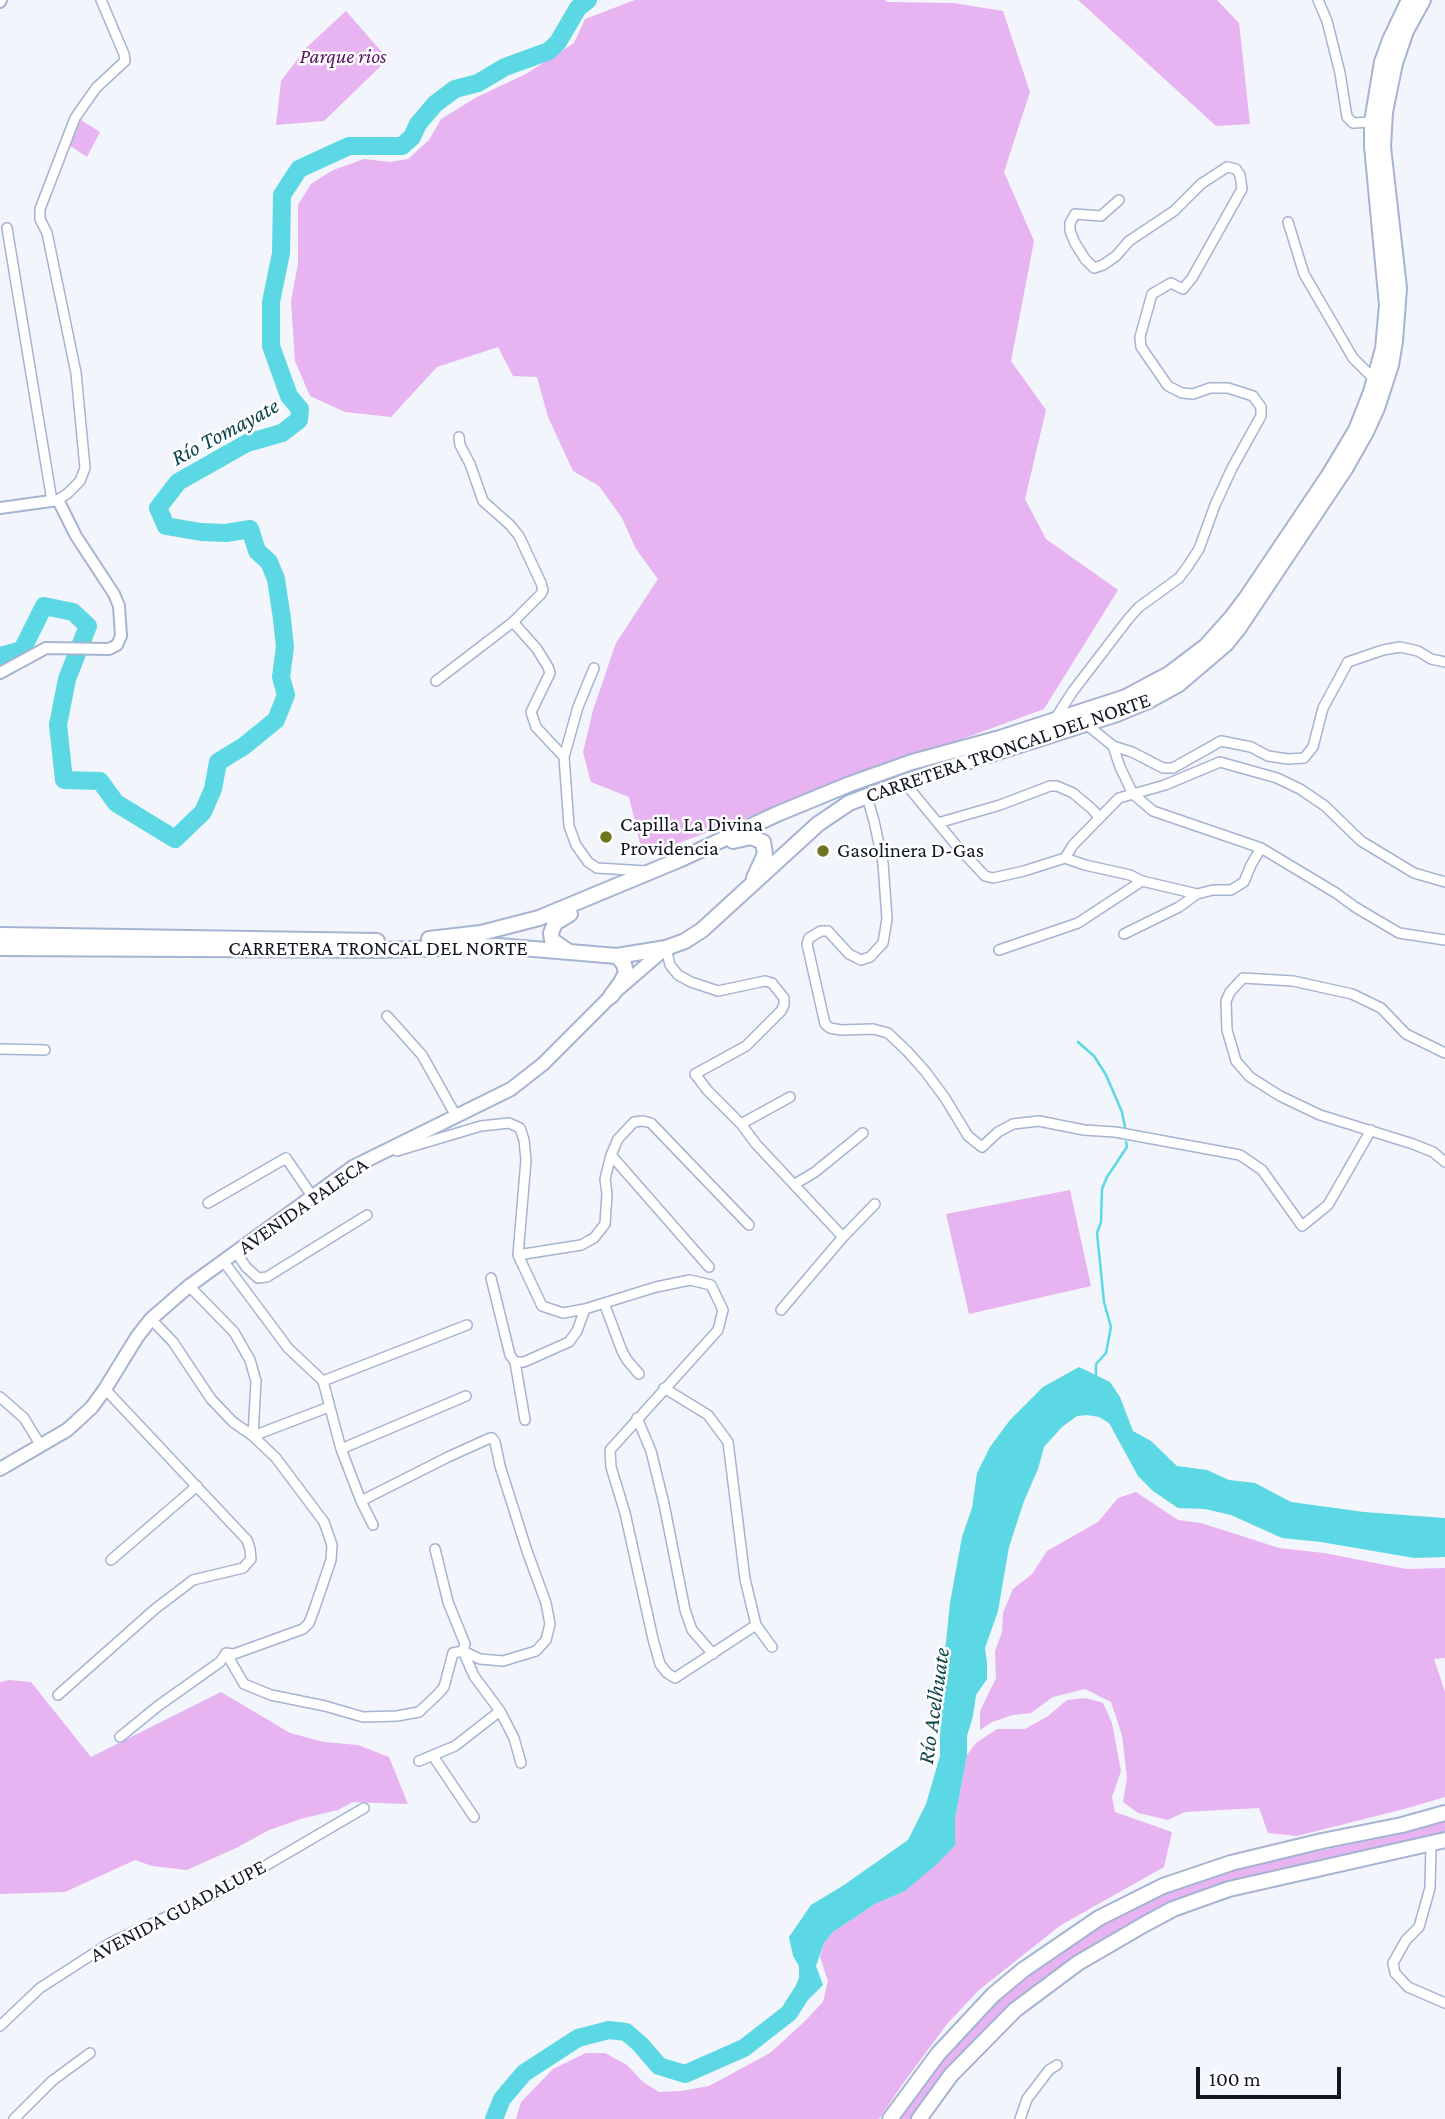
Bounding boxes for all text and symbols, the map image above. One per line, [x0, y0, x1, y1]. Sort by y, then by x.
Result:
park label: Parque rios [299, 44, 387, 70]
water label: Río Tomayate [166, 392, 284, 472]
street label: CARRETERA TRONCAL DEL NORTE [862, 687, 1154, 809]
place label: Capilla La Divina Providencia [620, 812, 763, 862]
marker: Capilla La Divina Providencia [598, 829, 614, 845]
place label: Gasolinera D-Gas [837, 838, 984, 864]
marker: Gasolinera D-Gas [815, 843, 831, 859]
street label: CARRETERA TRONCAL DEL NORTE [228, 936, 528, 962]
street label: AVENIDA PALECA [233, 1152, 373, 1260]
water label: Río Acelhuate [912, 1646, 956, 1766]
street label: AVENIDA GUADALUPE [86, 1854, 270, 1968]
scale bar [1200, 2052, 1345, 2096]
text: 100 m [1209, 2067, 1261, 2091]

